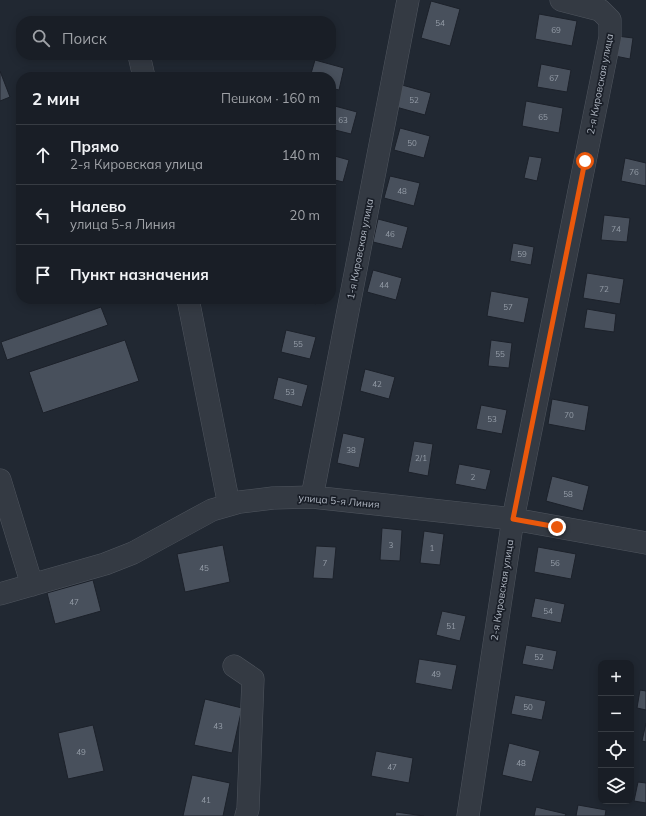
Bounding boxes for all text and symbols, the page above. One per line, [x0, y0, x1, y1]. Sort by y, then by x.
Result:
search box [16, 16, 336, 60]
house number: 54 [435, 18, 445, 28]
house number: 69 [551, 25, 561, 35]
icon: search [30, 27, 52, 49]
text: Поиск [62, 29, 107, 48]
street label: 2-я Кировская улица [584, 33, 616, 135]
house number: 67 [549, 73, 559, 83]
text: 2 мин [32, 88, 80, 109]
text: Пешком · 160 m [221, 90, 320, 106]
house number: 52 [409, 95, 419, 105]
house number: 65 [538, 112, 548, 122]
house number: 63 [338, 115, 348, 125]
text: Прямо [70, 137, 119, 156]
house number: 50 [407, 138, 417, 148]
icon: ahead [32, 144, 54, 166]
text: 140 m [282, 147, 320, 163]
route start [576, 152, 594, 170]
text: 2-я Кировская улица [70, 156, 203, 172]
house number: 76 [629, 167, 639, 177]
house number: 48 [397, 186, 407, 196]
text: Налево [70, 197, 126, 216]
street label: 1-я Кировская улица [344, 198, 376, 300]
icon: left [32, 204, 54, 226]
text: 20 m [290, 207, 320, 223]
text: улица 5-я Линия [70, 216, 175, 232]
house number: 74 [611, 224, 621, 234]
house number: 46 [385, 229, 395, 239]
house number: 59 [517, 249, 527, 259]
icon: arrive [32, 264, 54, 286]
text: Пункт назначения [70, 265, 209, 284]
house number: 44 [379, 280, 389, 290]
house number: 72 [599, 284, 609, 294]
house number: 57 [503, 302, 513, 312]
house number: 55 [293, 339, 303, 349]
house number: 55 [495, 349, 505, 359]
house number: 42 [372, 379, 382, 389]
house number: 53 [285, 387, 295, 397]
house number: 70 [564, 410, 574, 420]
house number: 53 [487, 414, 497, 424]
house number: 38 [346, 445, 356, 455]
house number: 2/1 [415, 453, 427, 463]
house number: 2 [471, 472, 476, 482]
house number: 58 [563, 489, 573, 499]
street label: улица 5-я Линия [298, 491, 380, 511]
route end [548, 518, 566, 536]
street label: 2-я Кировская улица [488, 539, 516, 641]
house number: 3 [389, 540, 394, 550]
house number: 1 [430, 543, 435, 553]
house number: 7 [323, 558, 328, 568]
house number: 56 [550, 558, 560, 568]
house number: 45 [199, 563, 209, 573]
house number: 47 [69, 597, 79, 607]
house number: 54 [543, 606, 553, 616]
house number: 51 [446, 621, 456, 631]
house number: 52 [534, 652, 544, 662]
map controls [598, 660, 634, 804]
button: + [598, 660, 634, 696]
house number: 49 [431, 669, 441, 679]
button: − [598, 696, 634, 732]
house number: 50 [523, 702, 533, 712]
house number: 43 [213, 721, 223, 731]
button: locate [598, 732, 634, 768]
house number: 49 [76, 747, 86, 757]
house number: 48 [516, 758, 526, 768]
house number: 47 [387, 762, 397, 772]
button: layers [598, 768, 634, 804]
house number: 41 [201, 795, 211, 805]

